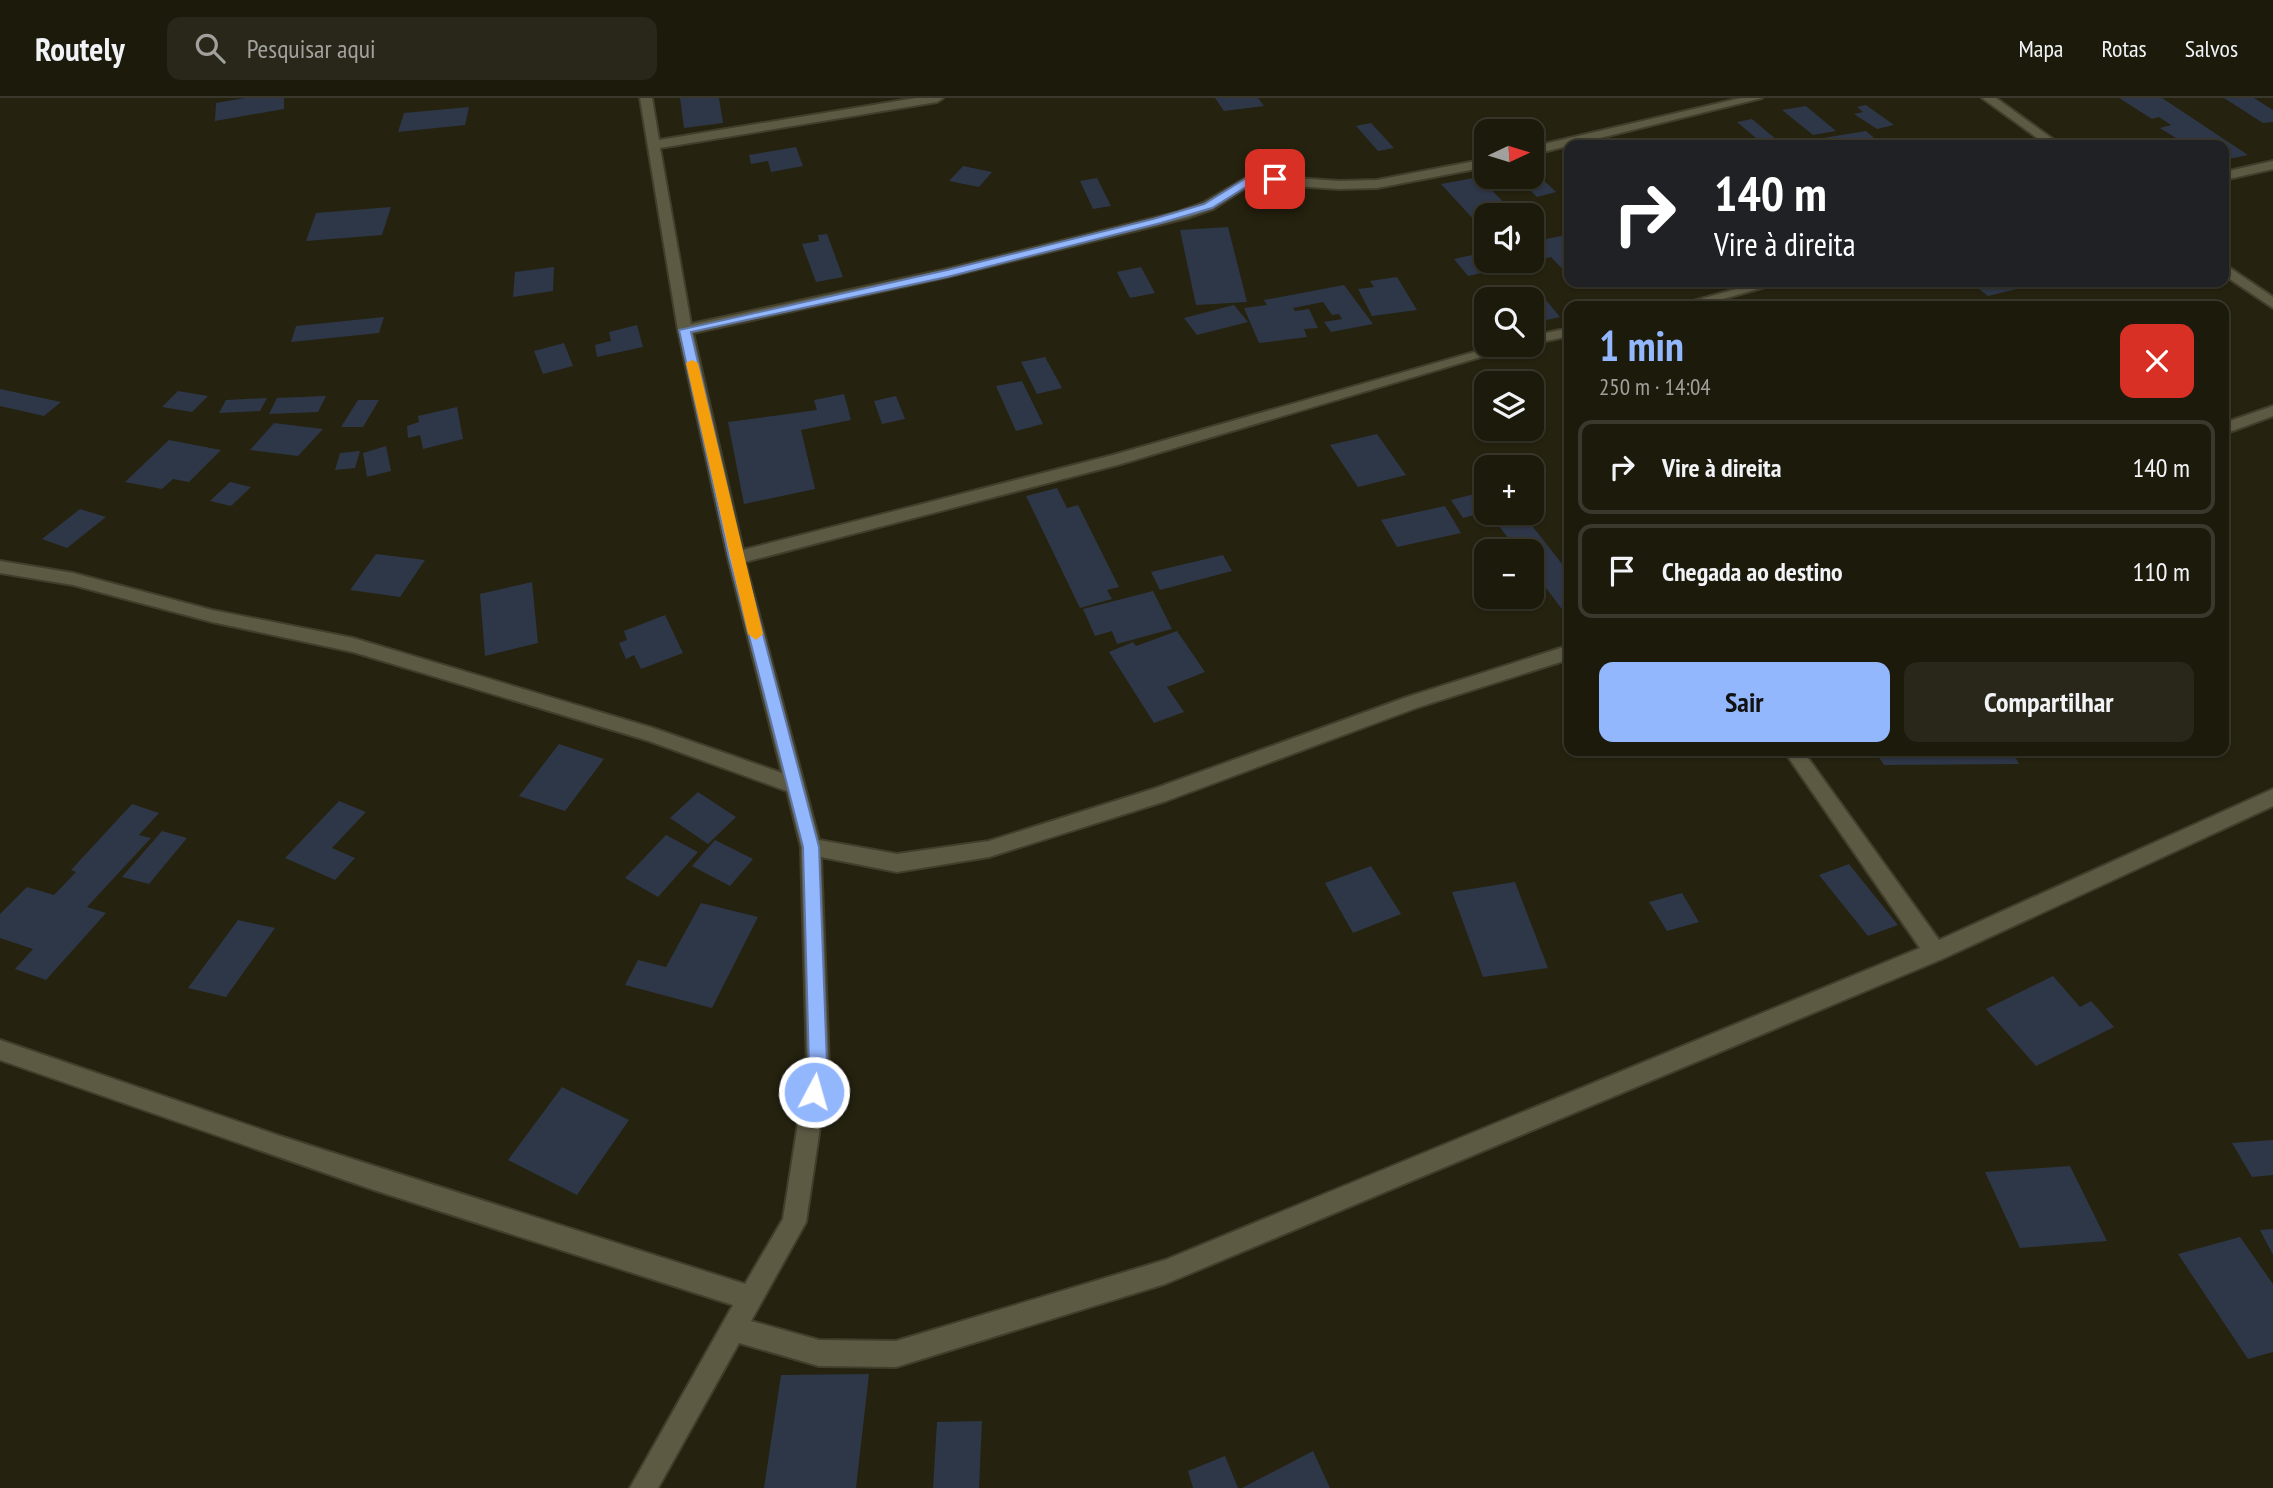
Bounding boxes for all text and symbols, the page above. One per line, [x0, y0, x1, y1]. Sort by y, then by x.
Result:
search box [167, 17, 657, 80]
text: Routely [35, 27, 125, 70]
icon: search [191, 29, 229, 67]
text: Pesquisar aqui [247, 32, 376, 65]
text: Mapa [2019, 33, 2063, 64]
text: Rotas [2101, 33, 2147, 64]
text: Salvos [2185, 33, 2238, 64]
north arrow [1474, 119, 1544, 189]
map controls [1474, 119, 1544, 609]
pin [1245, 149, 1305, 209]
icon: arrive [1256, 160, 1294, 198]
text: 140 m [1714, 161, 1827, 225]
icon: right [1599, 168, 1690, 259]
button: sound [1474, 203, 1544, 273]
text: Vire à direita [1714, 223, 1855, 265]
button: search [1474, 287, 1544, 357]
text: 1 min [1599, 318, 1684, 373]
button: close [2120, 324, 2194, 398]
button: layers [1474, 371, 1544, 441]
text: 250 m · 14:04 [1599, 372, 1711, 401]
icon: right [1603, 448, 1641, 486]
text: Vire à direita [1662, 451, 1781, 484]
text: 140 m [2132, 451, 2190, 484]
button: + [1474, 455, 1544, 525]
button: − [1474, 539, 1544, 609]
icon: arrive [1603, 552, 1641, 590]
text: Chegada ao destino [1662, 555, 1843, 588]
text: 110 m [2132, 555, 2190, 588]
button: Sair [1599, 662, 1890, 742]
button: Compartilhar [1904, 662, 2194, 742]
position arrow [777, 1055, 851, 1129]

